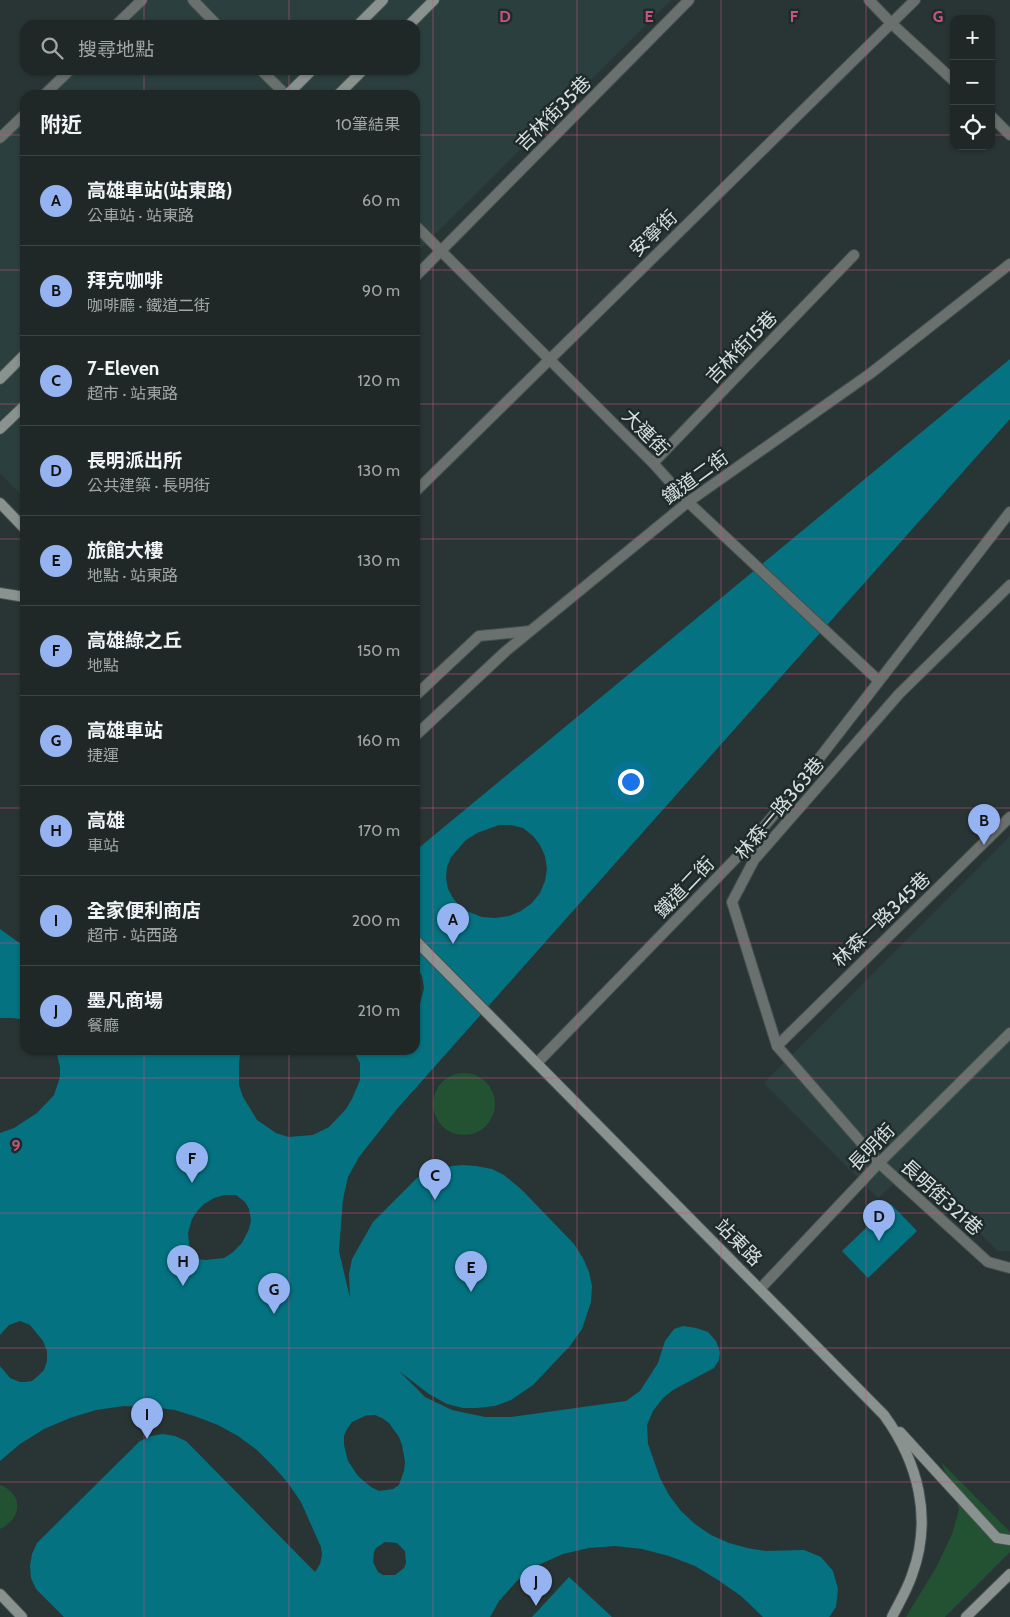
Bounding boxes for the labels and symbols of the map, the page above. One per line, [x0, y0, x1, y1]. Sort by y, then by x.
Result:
text: D [499, 7, 511, 26]
text: E [644, 7, 654, 26]
text: F [790, 7, 799, 26]
text: G [933, 7, 943, 26]
street label: 吉林街35巷 [511, 71, 596, 156]
street label: 安寧街 [625, 205, 682, 261]
street label: 吉林街15巷 [701, 306, 782, 389]
street label: 大連街 [617, 404, 674, 461]
street label: 鐵道二街 [658, 446, 733, 509]
street label: 林森一路363巷 [730, 753, 829, 864]
your location [618, 769, 644, 795]
pin: B [968, 804, 1000, 845]
street label: 鐵道二街 [650, 852, 719, 923]
street label: 林森一路345巷 [828, 867, 935, 972]
pin: A [437, 903, 469, 944]
street label: 長明街 [843, 1119, 899, 1176]
text: 9 [12, 1136, 21, 1155]
pin: F [176, 1142, 208, 1183]
street label: 長明街321巷 [896, 1155, 987, 1240]
pin: C [419, 1159, 451, 1200]
pin: D [863, 1200, 895, 1241]
street label: 站東路 [710, 1214, 767, 1271]
pin: H [167, 1245, 199, 1286]
pin: E [455, 1251, 487, 1292]
pin: G [258, 1273, 290, 1314]
pin: I [131, 1398, 163, 1439]
pin: J [520, 1565, 552, 1606]

